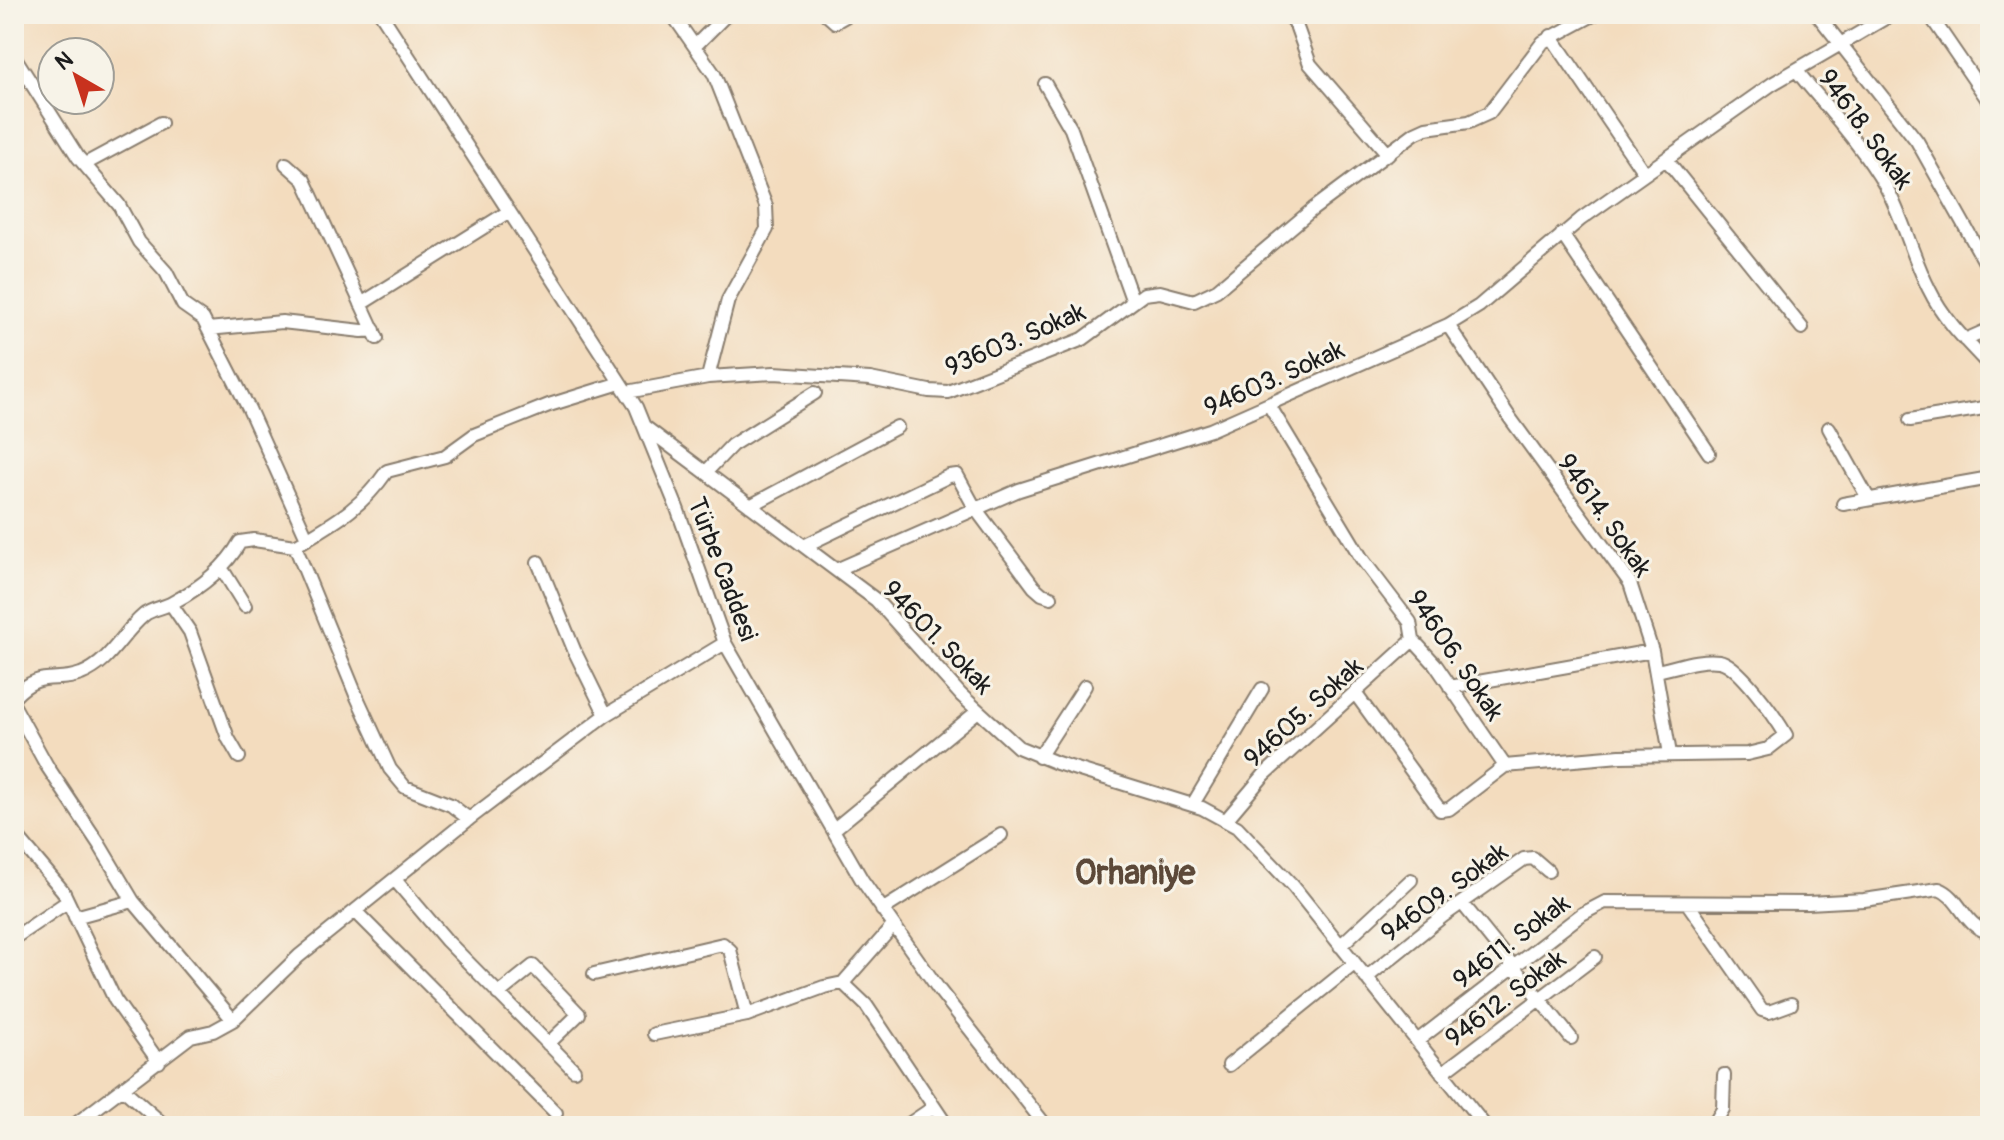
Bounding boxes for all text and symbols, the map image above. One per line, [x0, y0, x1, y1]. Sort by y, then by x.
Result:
north arrow [36, 36, 116, 116]
text: N [49, 46, 79, 77]
street label: 94618. Sokak [1811, 63, 1920, 196]
street label: 93603. Sokak [940, 296, 1091, 384]
street label: 94603. Sokak [1199, 334, 1350, 424]
street label: 94614. Sokak [1550, 448, 1658, 583]
street label: Türbe Caddesi [680, 493, 764, 646]
street label: 94601. Sokak [875, 574, 1000, 701]
street label: 94606. Sokak [1400, 584, 1511, 727]
street label: 94605. Sokak [1237, 651, 1370, 775]
street label: 94609. Sokak [1375, 836, 1514, 950]
district label: Orhaniye [1075, 852, 1197, 895]
street label: 94611. Sokak [1447, 887, 1577, 996]
street label: 94612. Sokak [1439, 943, 1572, 1054]

